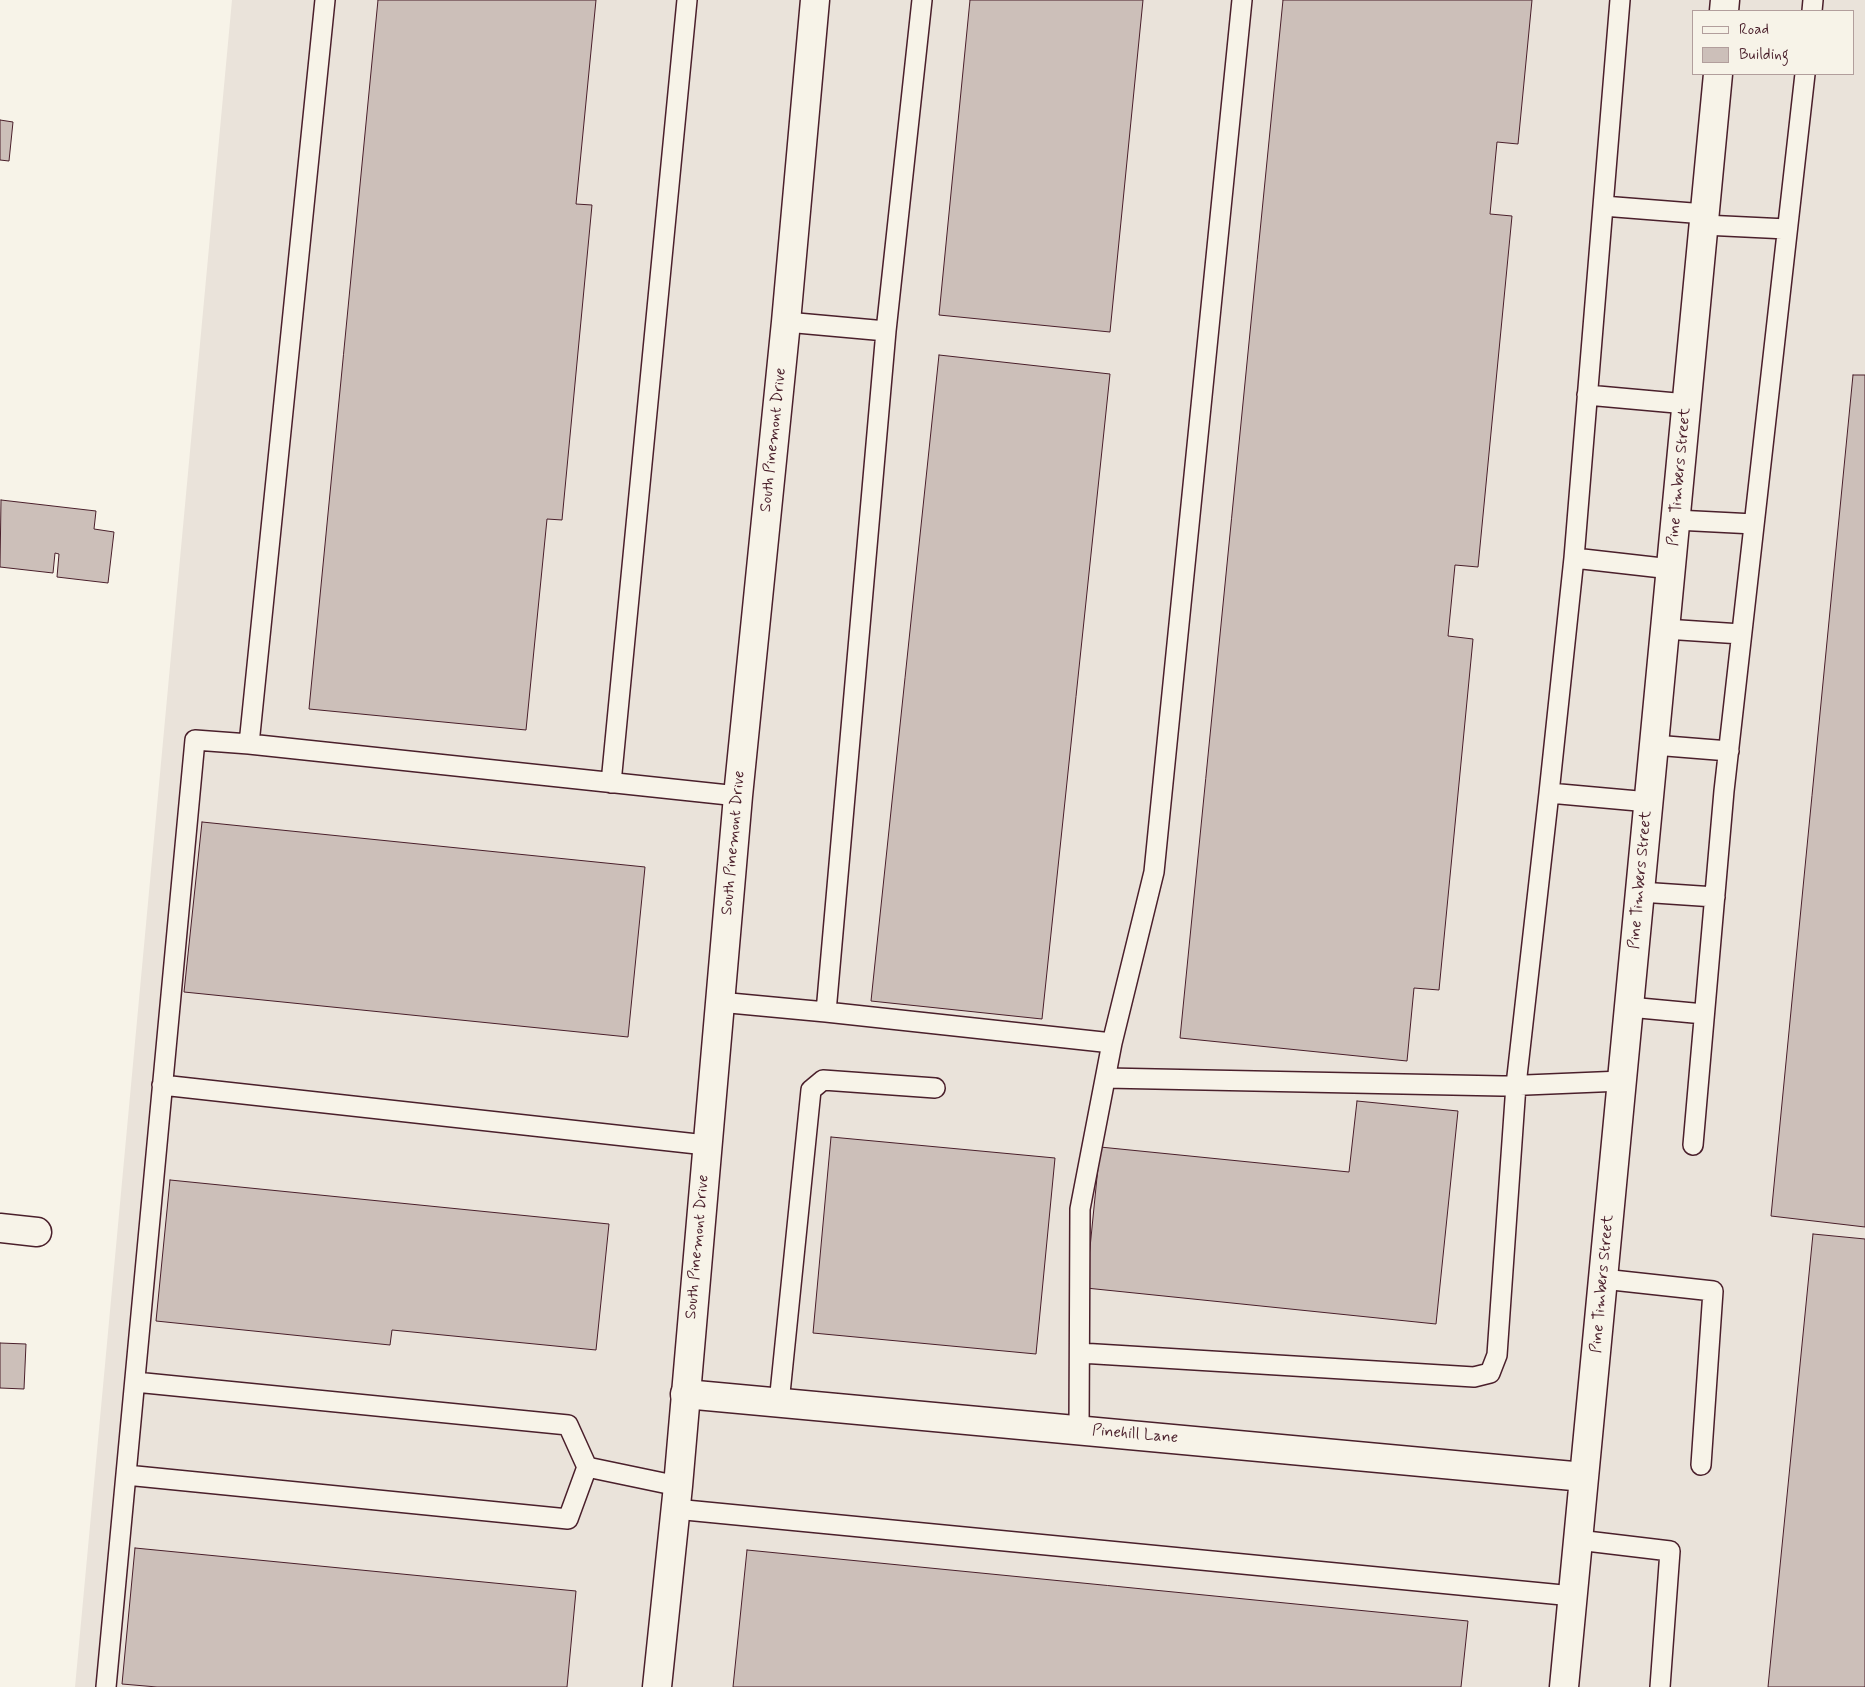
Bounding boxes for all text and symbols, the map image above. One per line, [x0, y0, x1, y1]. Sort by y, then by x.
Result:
legend [1692, 10, 1855, 75]
text: Road [1739, 20, 1769, 40]
text: Building [1739, 45, 1789, 65]
street label: South Pinemont Drive [757, 367, 791, 513]
street label: Pine Timbers Street [1664, 407, 1696, 547]
street label: South Pinemont Drive [718, 770, 750, 916]
street label: Pine Timbers Street [1625, 810, 1657, 950]
street label: South Pinemont Drive [682, 1174, 714, 1320]
street label: Pine Timbers Street [1587, 1214, 1619, 1354]
street label: Pinehill Lane [1091, 1422, 1179, 1448]

